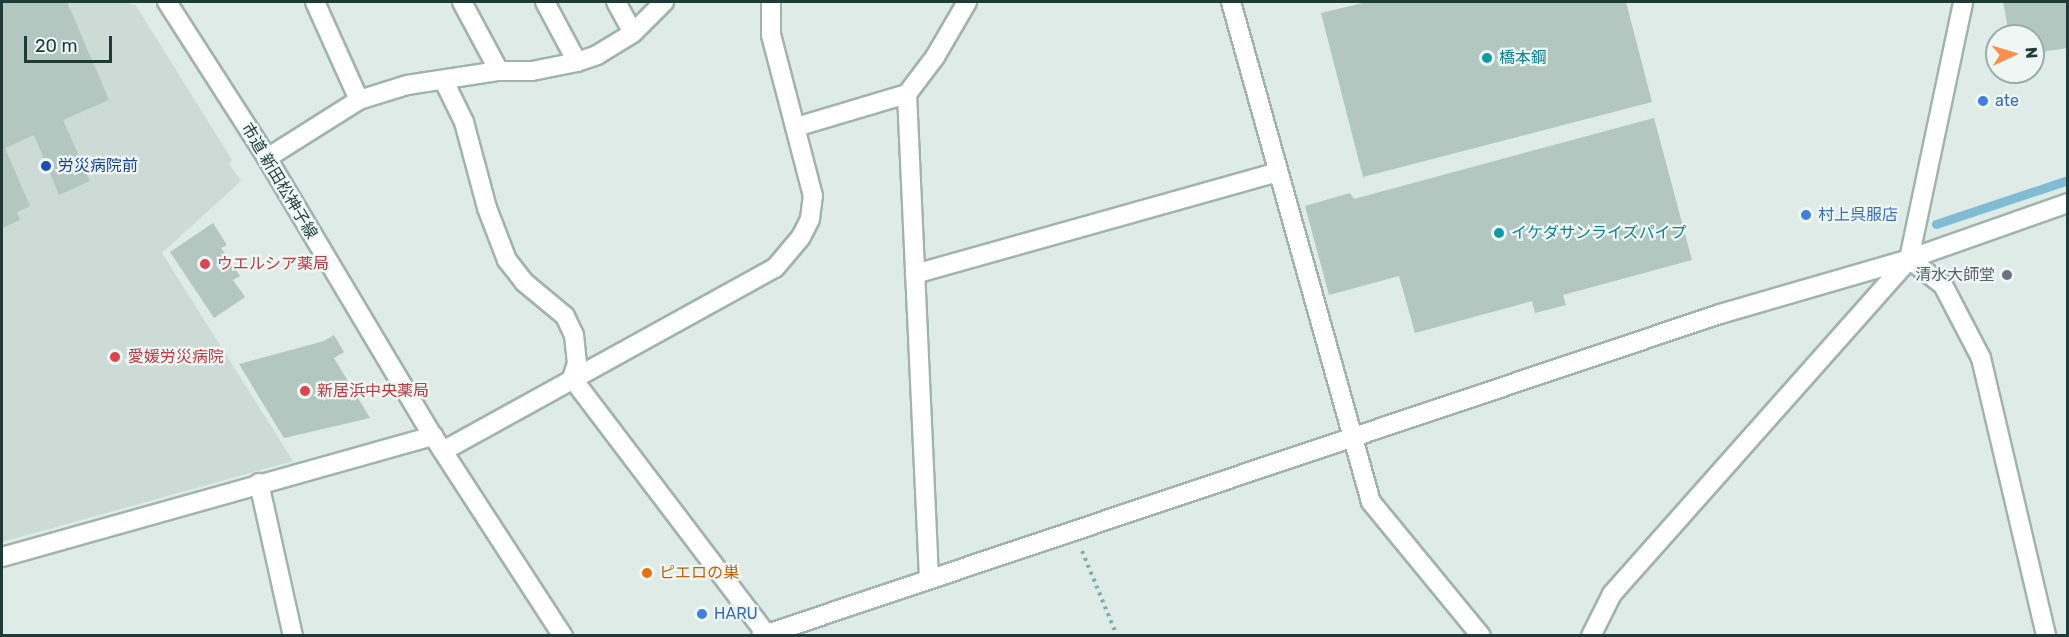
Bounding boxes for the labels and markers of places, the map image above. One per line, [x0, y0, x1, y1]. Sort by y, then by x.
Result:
place label: 橋本鋼 [1499, 48, 1547, 68]
marker: 橋本鋼 [1480, 51, 1494, 65]
place label: ate [1995, 91, 2019, 111]
marker: ate [1976, 94, 1990, 108]
place label: 労災病院前 [58, 156, 138, 176]
marker: 労災病院前 [39, 159, 53, 173]
place label: 村上呉服店 [1818, 205, 1898, 225]
marker: 村上呉服店 [1799, 208, 1813, 222]
place label: イケダサンライズパイプ [1511, 223, 1687, 243]
marker: イケダサンライズパイプ [1492, 226, 1506, 240]
place label: ウエルシア薬局 [217, 254, 329, 274]
marker: ウエルシア薬局 [198, 257, 212, 271]
place label: 清水大師堂 [1915, 265, 1995, 285]
marker: 清水大師堂 [2000, 268, 2014, 282]
place label: 愛媛労災病院 [128, 347, 224, 367]
marker: 愛媛労災病院 [106, 348, 124, 366]
place label: 新居浜中央薬局 [317, 381, 429, 401]
marker: 新居浜中央薬局 [298, 384, 312, 398]
place label: ピエロの巣 [659, 563, 739, 583]
marker: ピエロの巣 [640, 566, 654, 580]
place label: HARU [714, 604, 758, 624]
marker: HARU [695, 607, 709, 621]

